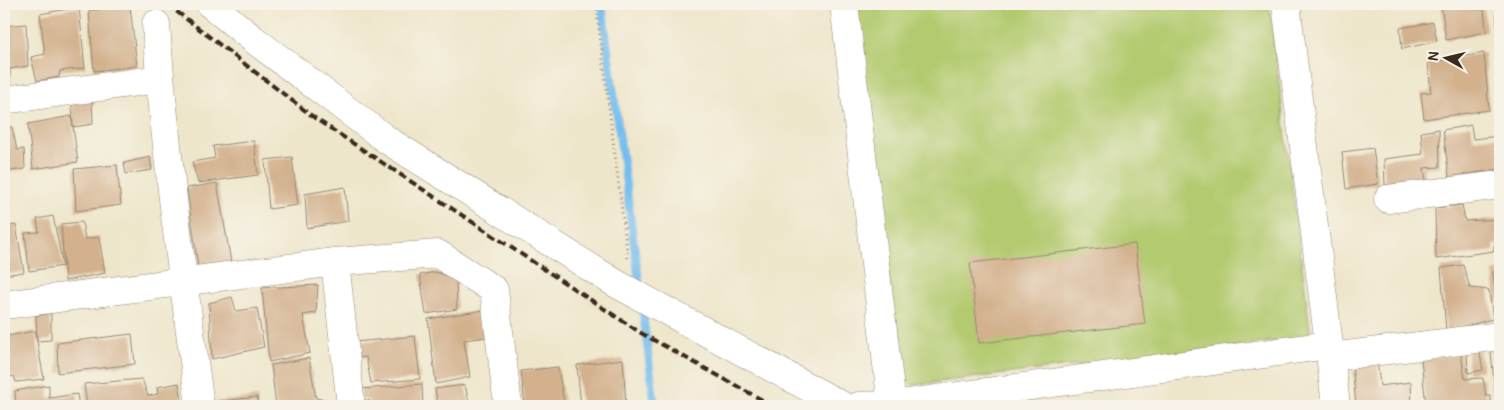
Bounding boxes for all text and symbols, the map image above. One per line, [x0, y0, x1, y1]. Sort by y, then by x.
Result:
north arrow [1422, 32, 1472, 82]
text: N [1425, 50, 1443, 62]

